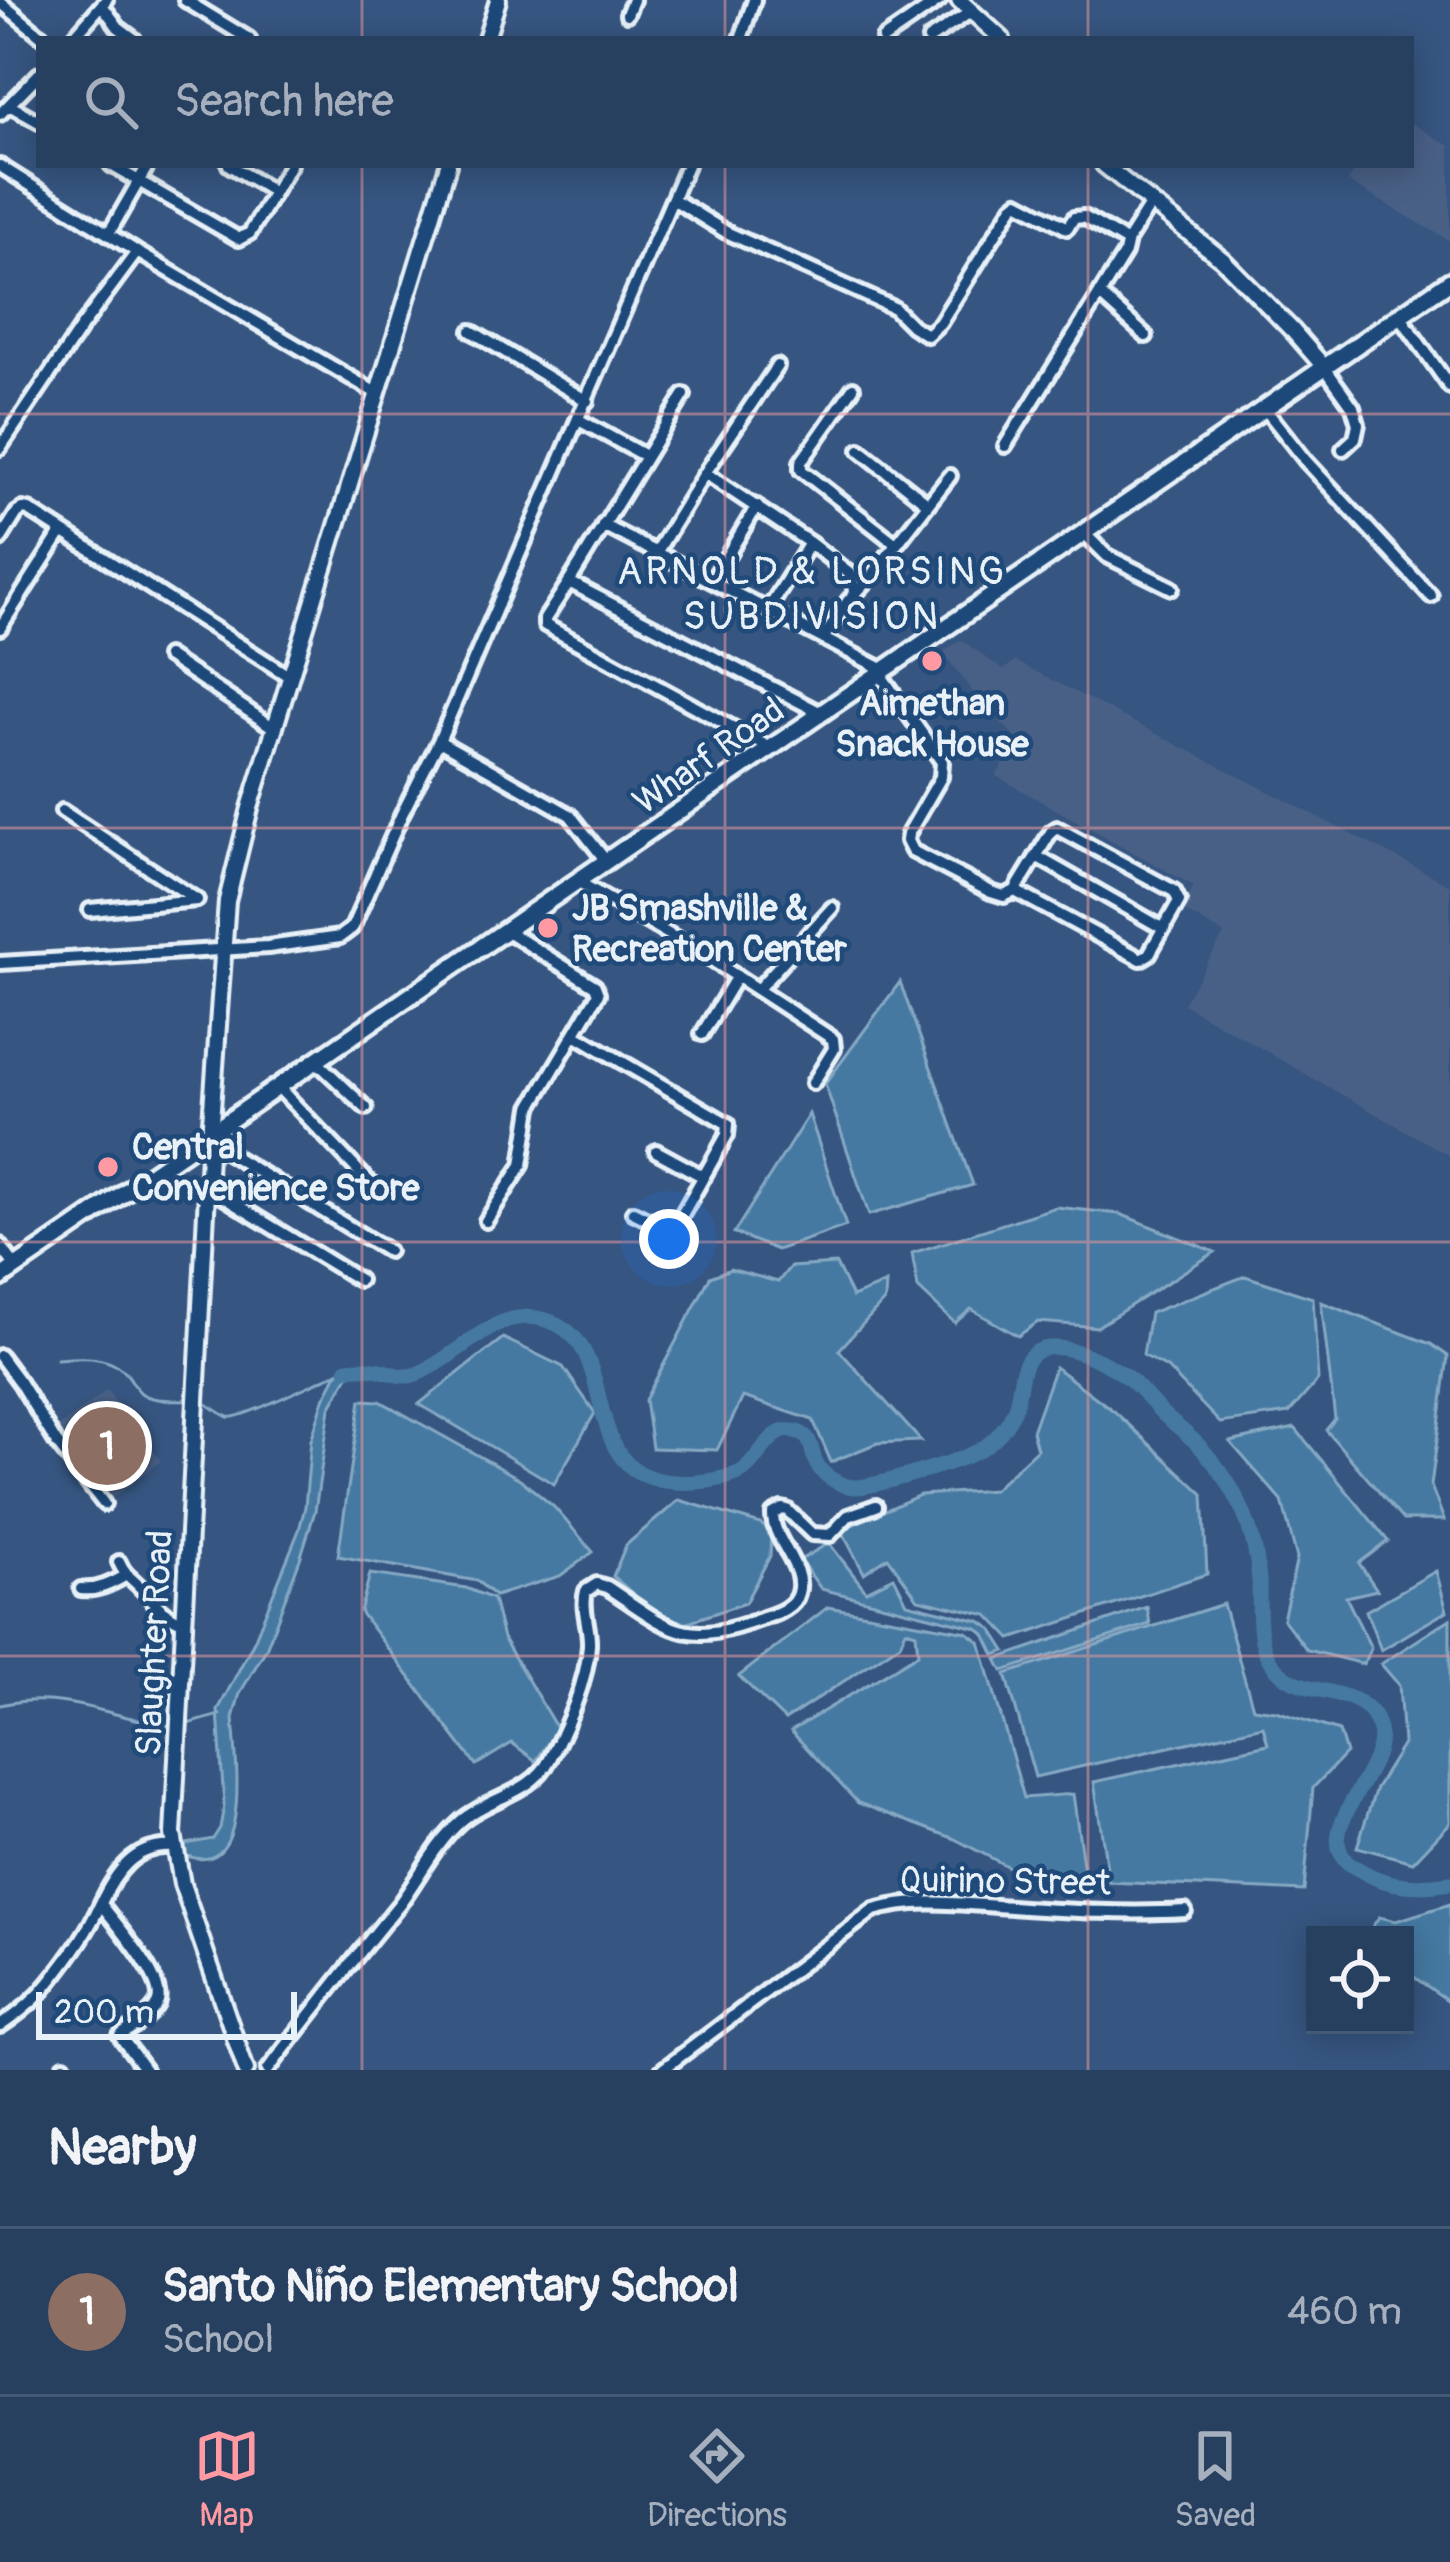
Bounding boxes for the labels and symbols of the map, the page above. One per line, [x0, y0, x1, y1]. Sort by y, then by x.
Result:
district label: ARNOLD & LORSING SUBDIVISION [617, 547, 1007, 641]
marker: Aimethan Snack House [919, 648, 945, 674]
place label: Aimethan Snack House [835, 681, 1030, 767]
street label: Wharf Road [625, 688, 793, 825]
place label: JB Smashville & Recreation Center [572, 886, 848, 972]
marker: JB Smashville & Recreation Center [535, 915, 561, 941]
place label: Central Convenience Store [132, 1125, 421, 1211]
marker: Central Convenience Store [95, 1154, 121, 1180]
your location [639, 1209, 699, 1269]
pin: 1 [68, 1401, 146, 1491]
street label: Slaughter Road [126, 1529, 183, 1757]
street label: Quirino Street [899, 1857, 1111, 1906]
scale bar [36, 1986, 297, 2039]

